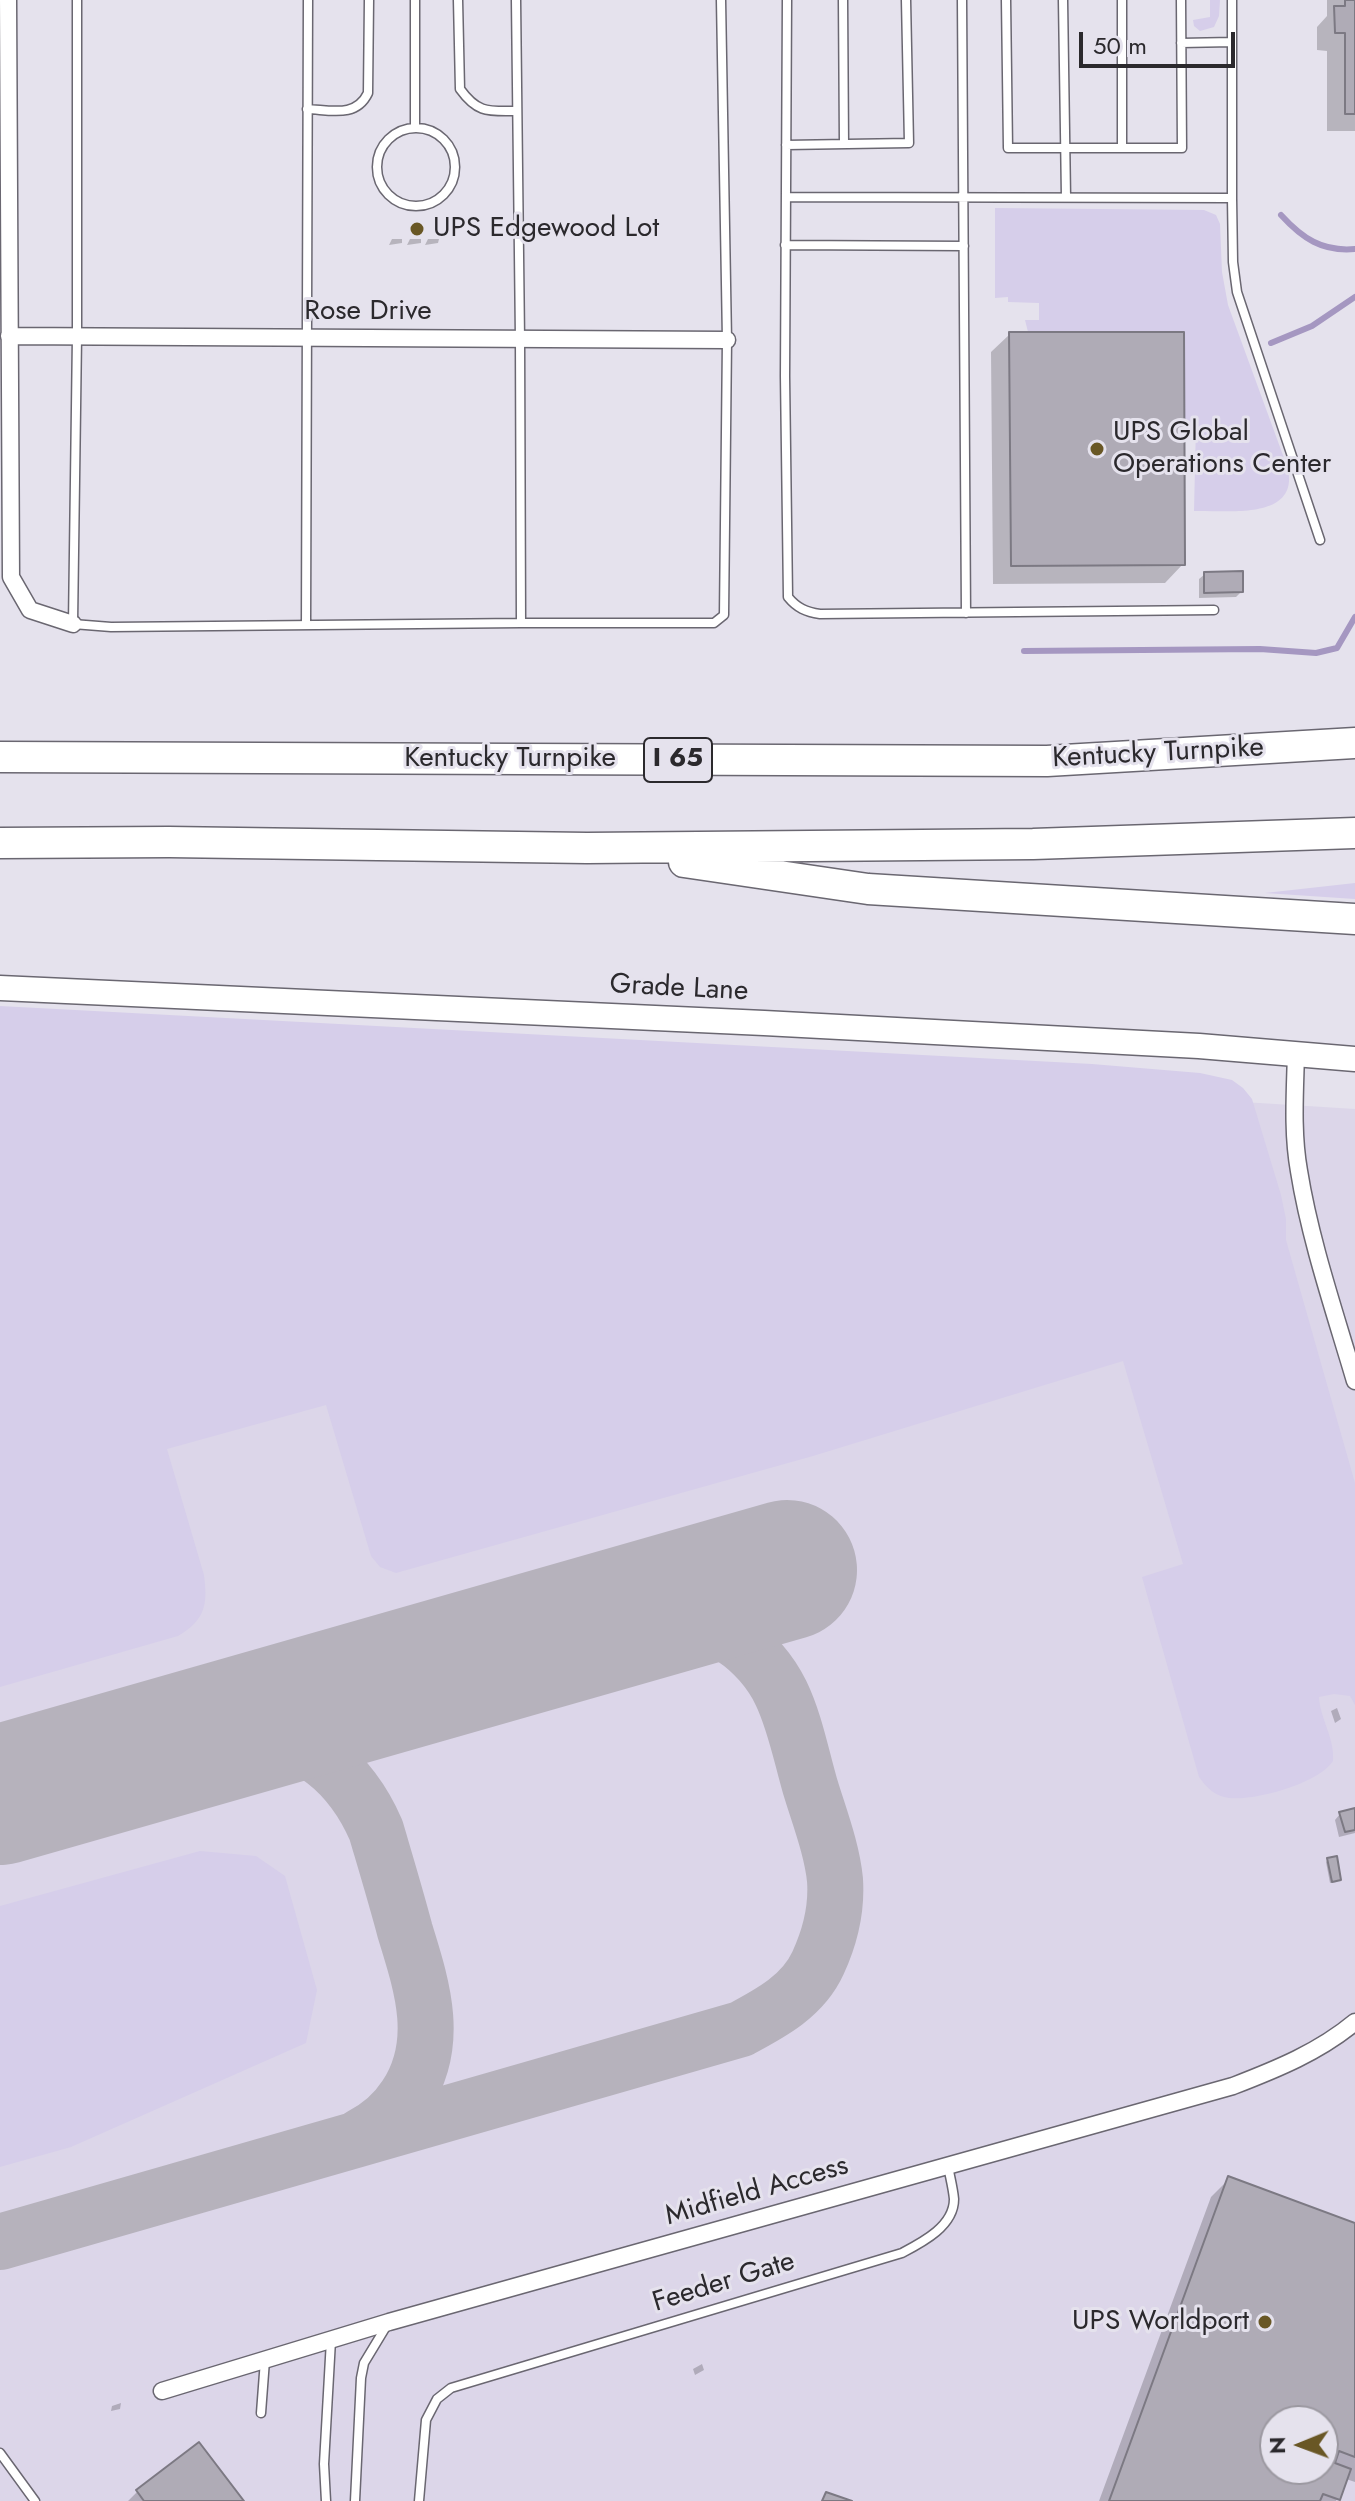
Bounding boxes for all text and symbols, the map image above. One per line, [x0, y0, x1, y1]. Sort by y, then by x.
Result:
scale bar [1083, 16, 1239, 66]
text: 50 m [1093, 28, 1147, 63]
place label: UPS Edgewood Lot [433, 212, 659, 246]
marker: UPS Edgewood Lot [408, 220, 426, 238]
street label: Rose Drive [304, 295, 432, 329]
place label: UPS Global Operations Center [1113, 416, 1331, 482]
marker: UPS Global Operations Center [1088, 440, 1106, 458]
street label: Kentucky Turnpike [1051, 732, 1265, 776]
road number: I 65 [644, 738, 712, 782]
street label: Kentucky Turnpike [404, 742, 616, 776]
street label: Grade Lane [609, 969, 749, 1009]
street label: Midfield Access [662, 2150, 852, 2234]
street label: Feeder Gate [649, 2245, 799, 2321]
place label: UPS Worldport [1072, 2305, 1249, 2339]
marker: UPS Worldport [1256, 2313, 1274, 2331]
north arrow [1259, 2405, 1339, 2485]
text: N [1261, 2436, 1293, 2454]

